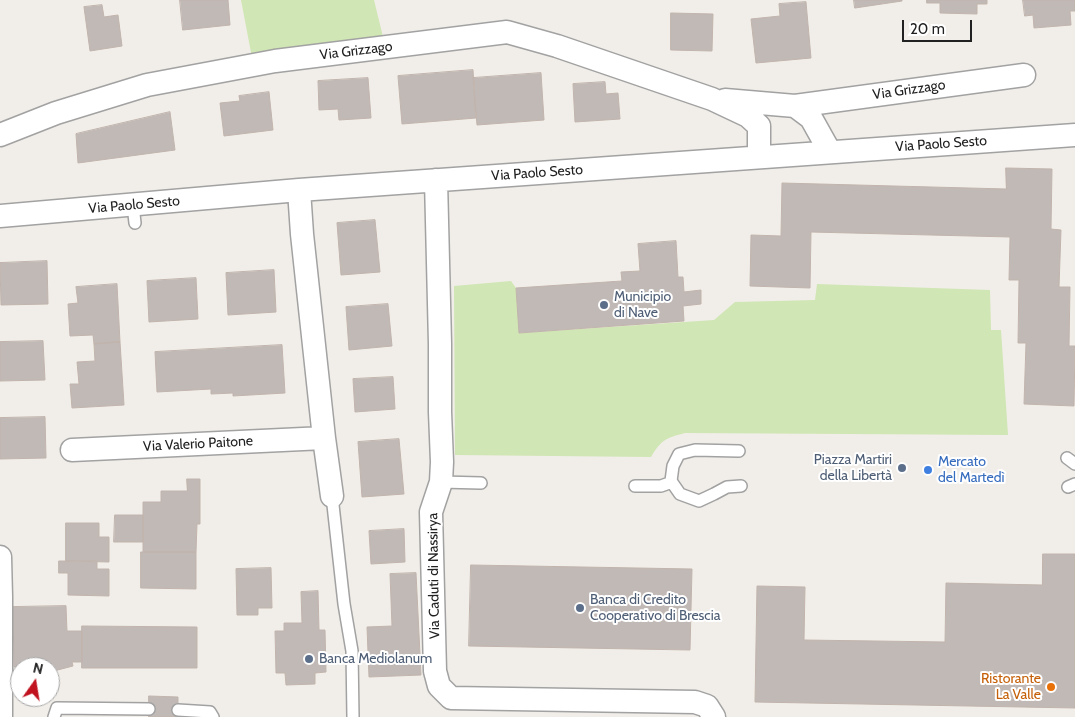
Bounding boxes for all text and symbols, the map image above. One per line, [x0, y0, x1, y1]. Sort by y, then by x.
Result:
scale bar [905, 10, 975, 42]
text: 20 m [910, 20, 945, 38]
street label: Via Grizzago [319, 38, 393, 64]
street label: Via Grizzago [872, 77, 946, 103]
street label: Via Paolo Sesto [895, 132, 987, 156]
street label: Via Paolo Sesto [491, 161, 583, 185]
street label: Via Paolo Sesto [88, 193, 180, 217]
place label: Municipio di Nave [614, 289, 671, 322]
marker: Municipio di Nave [598, 299, 610, 311]
street label: Via Valerio Paitone [143, 433, 253, 455]
place label: Piazza Martiri della Libertà [814, 452, 892, 484]
place label: Mercato del Martedì [938, 454, 1004, 487]
marker: Piazza Martiri della Libertà [896, 462, 908, 474]
marker: Mercato del Martedì [922, 464, 934, 476]
street label: Via Caduti di Nassirya [424, 513, 444, 639]
place label: Banca di Credito Cooperativo di Brescia [590, 592, 720, 624]
marker: Banca di Credito Cooperativo di Brescia [574, 602, 586, 614]
place label: Banca Mediolanum [319, 651, 432, 667]
marker: Banca Mediolanum [303, 653, 315, 665]
north arrow [10, 657, 60, 707]
text: N [31, 658, 45, 678]
place label: Ristorante La Valle [981, 671, 1041, 704]
marker: Ristorante La Valle [1045, 681, 1057, 693]

